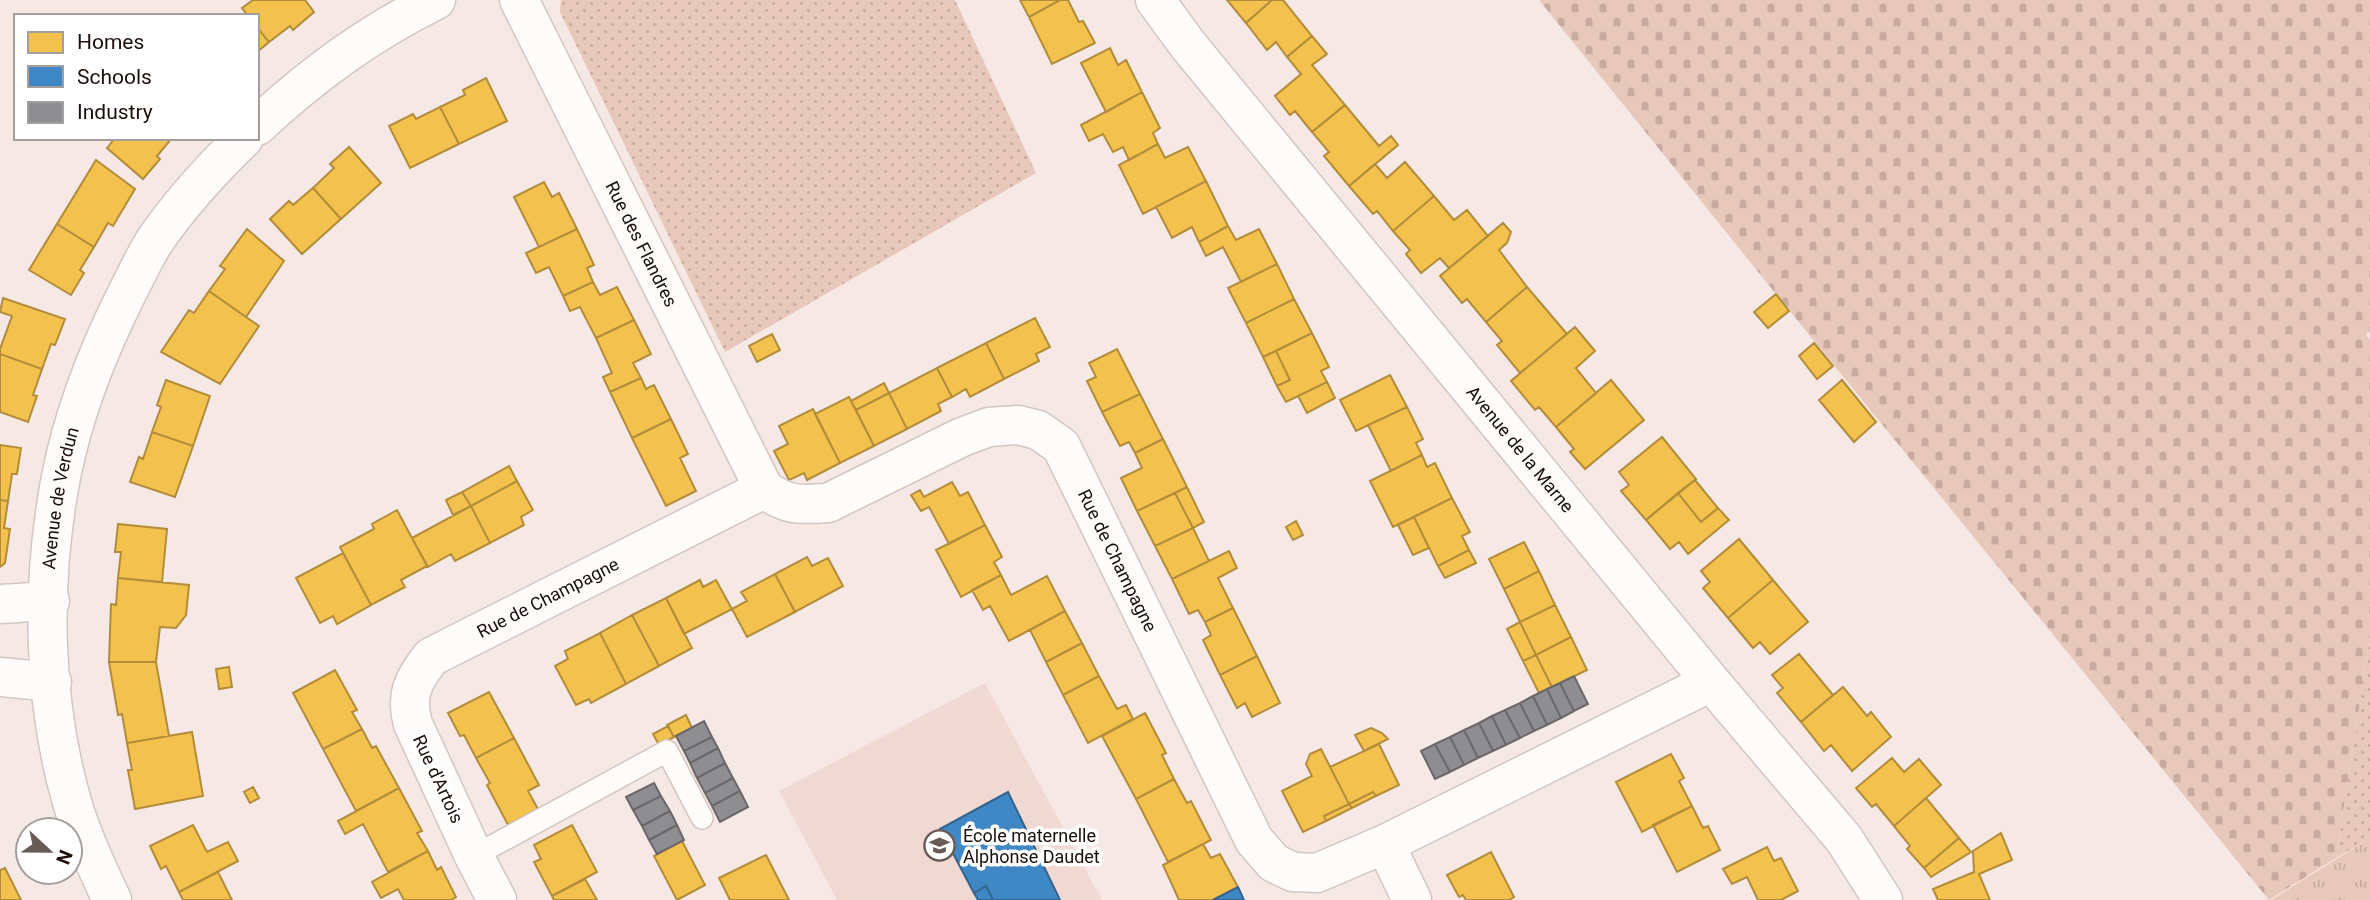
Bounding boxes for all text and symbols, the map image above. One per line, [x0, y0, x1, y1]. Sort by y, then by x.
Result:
legend [14, 14, 259, 140]
text: Homes [77, 30, 144, 54]
text: Schools [77, 65, 152, 89]
text: Industry [77, 100, 153, 124]
street label: Rue des Flandres [602, 178, 682, 310]
street label: Avenue de la Marne [1462, 382, 1578, 517]
street label: Avenue de Verdun [38, 424, 83, 570]
street label: Rue de Champagne [1074, 486, 1161, 635]
street label: Rue de Champagne [473, 553, 622, 642]
street label: Rue d'Artois [409, 731, 468, 826]
north arrow [14, 816, 84, 886]
place label: École maternelle Alphonse Daudet [963, 825, 1100, 867]
school or university icon: École maternelle Alphonse Daudet [923, 829, 957, 863]
text: N [51, 847, 77, 868]

